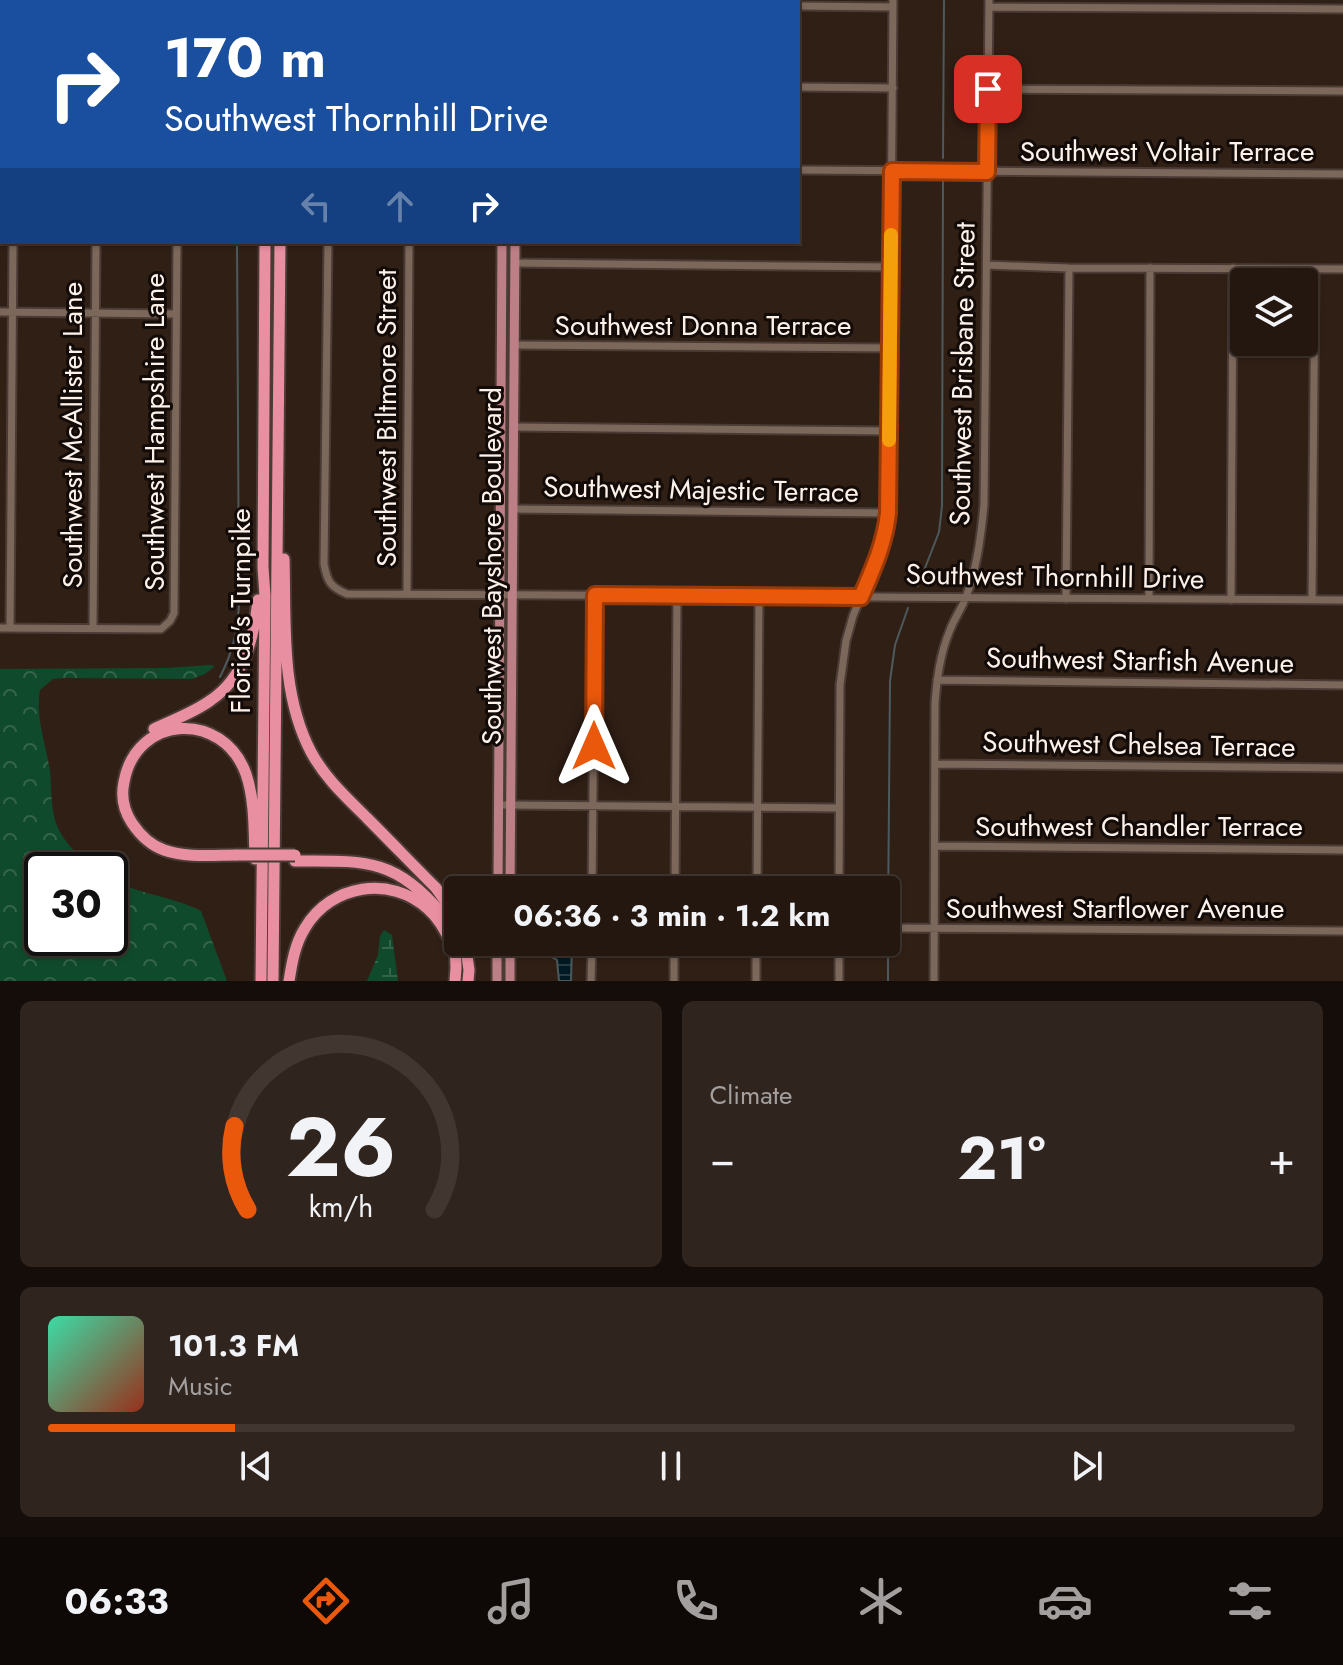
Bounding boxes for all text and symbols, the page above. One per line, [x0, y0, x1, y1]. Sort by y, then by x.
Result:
text: 170 m [164, 17, 326, 98]
icon: right [32, 32, 136, 136]
pin [954, 55, 1022, 123]
icon: arrive [966, 67, 1010, 111]
text: Southwest Thornhill Drive [164, 92, 548, 144]
street label: Southwest Voltair Terrace [1020, 131, 1314, 172]
icon: left [294, 184, 338, 228]
icon: ahead [378, 184, 422, 228]
icon: right [462, 184, 506, 228]
street label: Southwest Brisbane Street [939, 222, 986, 526]
map controls [1230, 268, 1318, 356]
button: layers [1230, 268, 1318, 356]
street label: Southwest Biltmore Street [366, 269, 407, 567]
street label: Southwest Hampshire Lane [134, 273, 175, 591]
street label: Southwest McAllister Lane [52, 282, 93, 588]
street label: Southwest Donna Terrace [555, 305, 851, 346]
street label: Southwest Bayshore Boulevard [471, 387, 512, 745]
street label: Southwest Majestic Terrace [543, 466, 859, 513]
street label: Florida's Turnpike [220, 508, 261, 714]
street label: Southwest Thornhill Drive [905, 553, 1205, 600]
street label: Southwest Starfish Avenue [986, 637, 1294, 684]
position arrow [552, 704, 636, 788]
street label: Southwest Chelsea Terrace [982, 721, 1296, 768]
street label: Southwest Chandler Terrace [975, 806, 1303, 847]
speed limit sign: 30 [24, 852, 128, 956]
street label: Southwest Starflower Avenue [946, 888, 1284, 929]
text: 06:36 · 3 min · 1.2 km [514, 894, 830, 937]
text: Climate [710, 1076, 792, 1114]
text: 26 [286, 1087, 396, 1207]
text: 21° [958, 1115, 1046, 1202]
text: − [710, 1127, 735, 1191]
text: + [1268, 1127, 1295, 1191]
text: km/h [308, 1186, 373, 1228]
text: 101.3 FM [168, 1324, 299, 1367]
text: Music [168, 1367, 232, 1405]
icon: previous [234, 1444, 278, 1488]
icon: pause [649, 1444, 693, 1488]
icon: next [1065, 1444, 1109, 1488]
icon: directions [298, 1573, 354, 1629]
icon: music [483, 1573, 539, 1629]
icon: phone [668, 1573, 724, 1629]
icon: climate [853, 1573, 909, 1629]
icon: car [1037, 1573, 1093, 1629]
icon: filters [1222, 1573, 1278, 1629]
text: 06:33 [64, 1575, 169, 1627]

